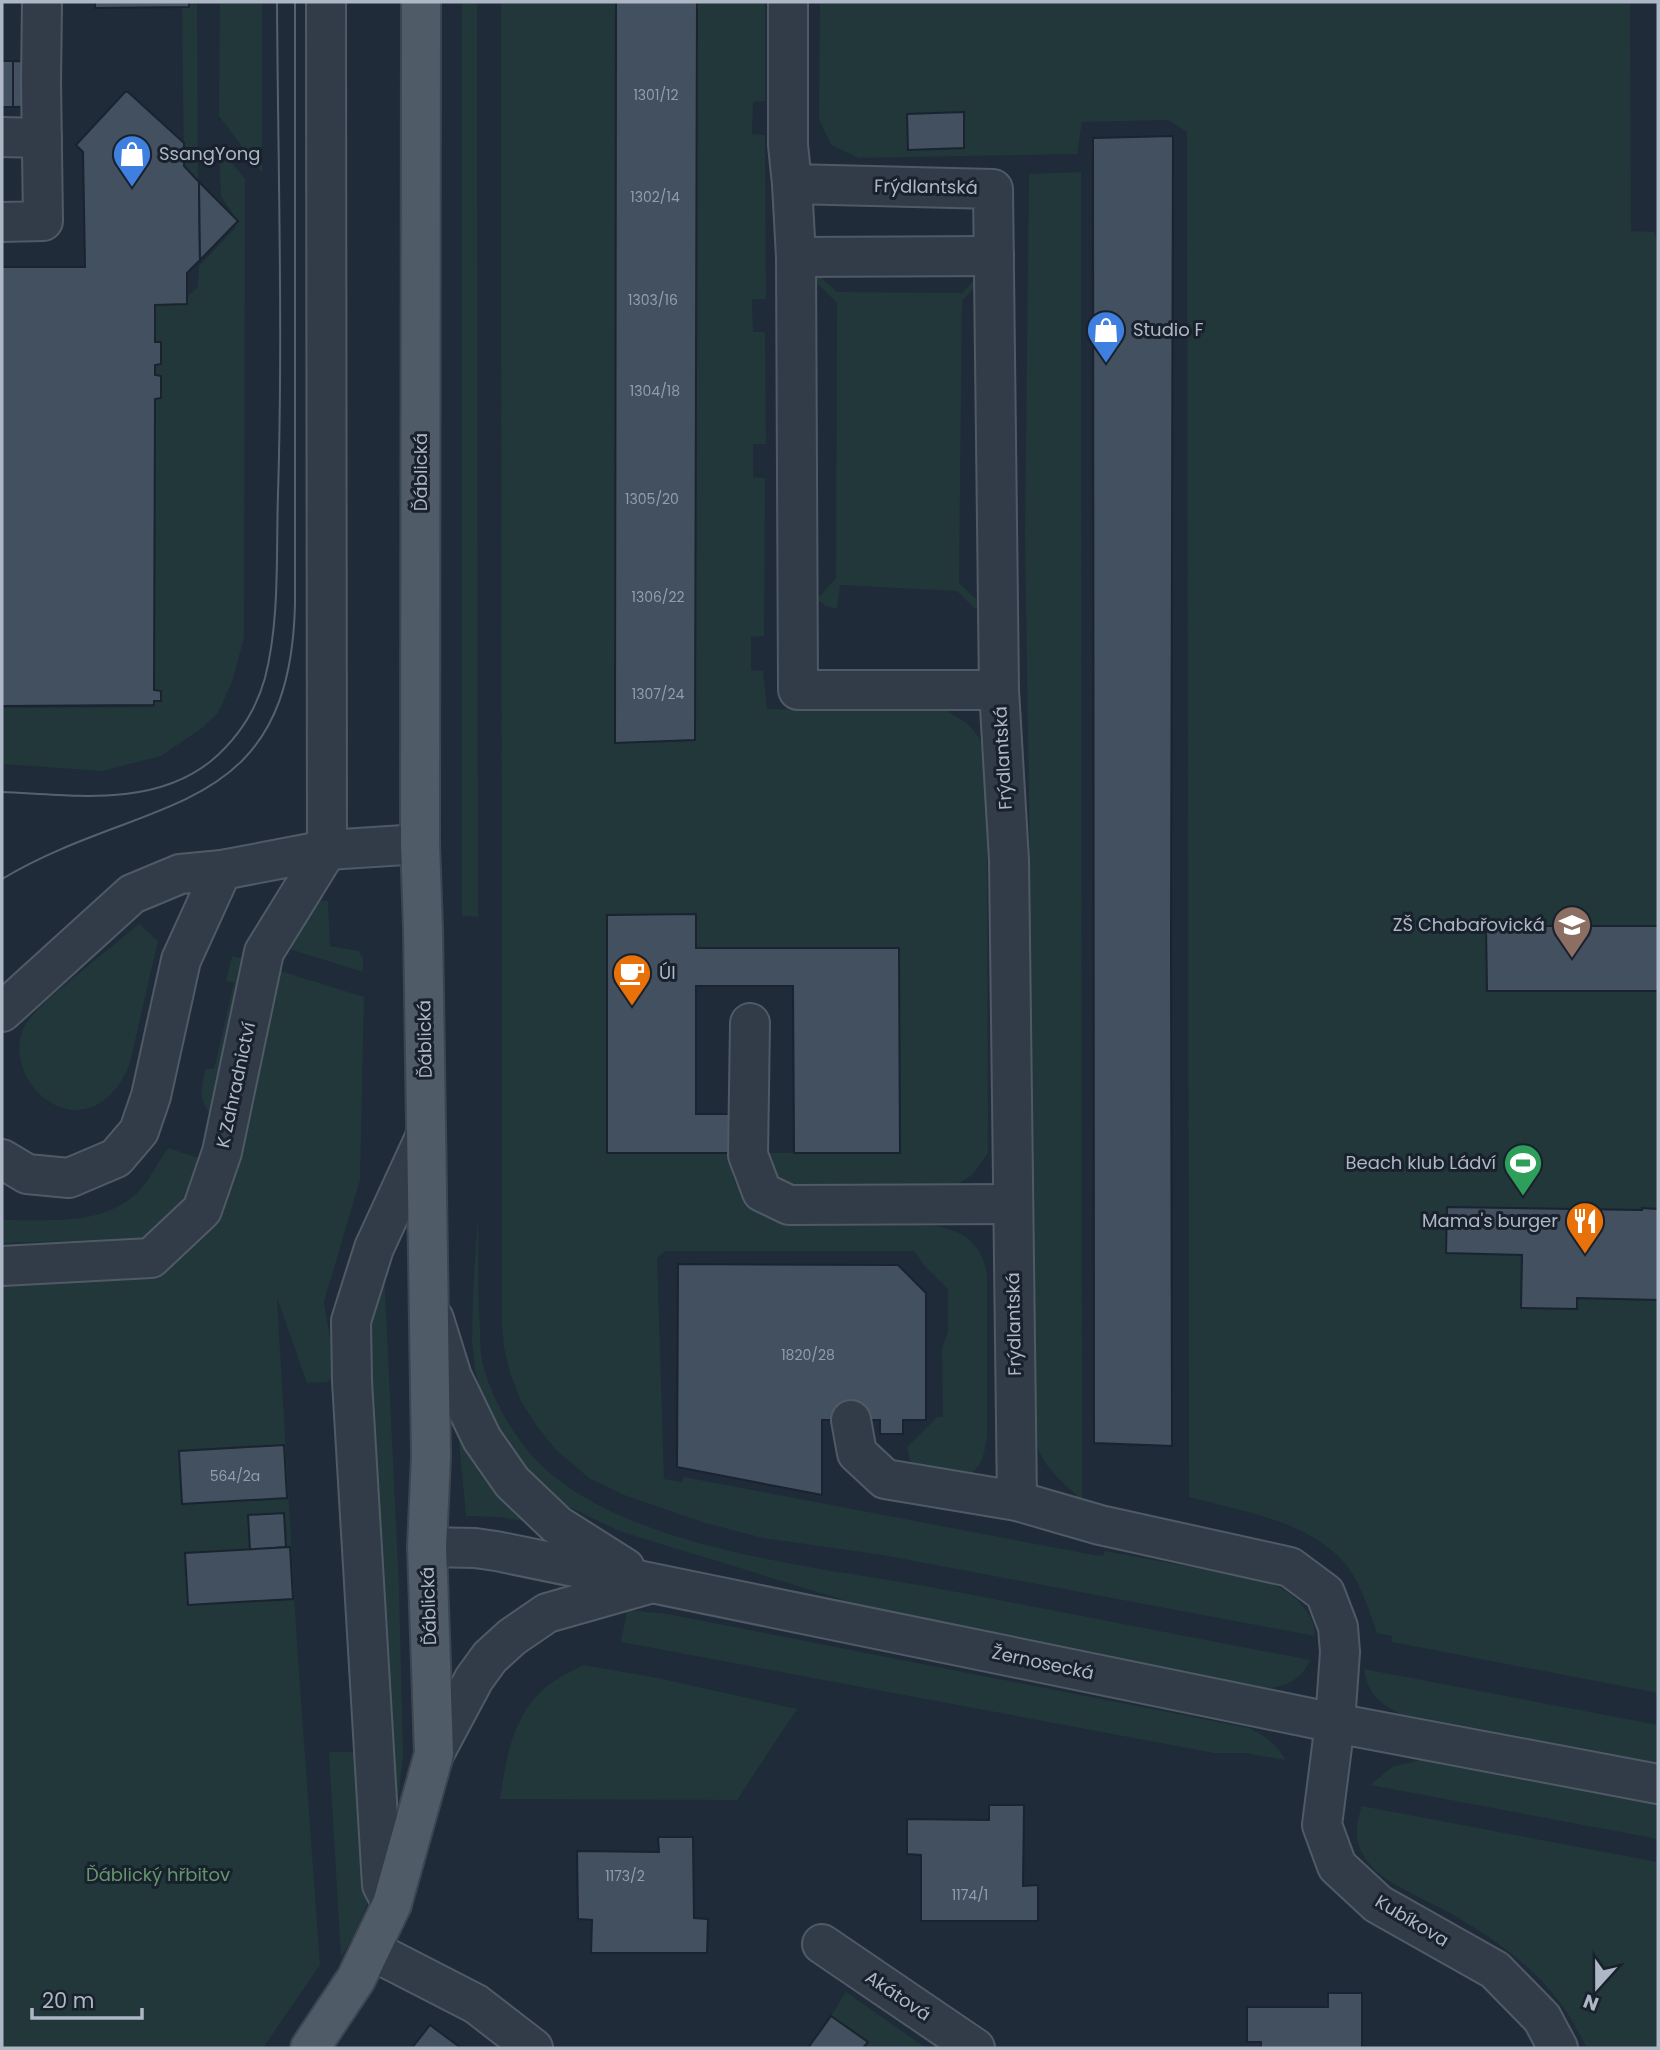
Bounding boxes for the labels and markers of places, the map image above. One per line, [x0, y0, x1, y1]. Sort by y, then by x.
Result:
shop icon: SsangYong [111, 133, 153, 188]
place label: SsangYong [159, 141, 261, 166]
shop icon: Studio F [1085, 309, 1127, 364]
place label: Studio F [1133, 317, 1204, 342]
school or university icon: ZŠ Chabařovická [1551, 904, 1593, 959]
place label: ZŠ Chabařovická [1393, 912, 1545, 937]
cafe icon: Úl [611, 952, 653, 1007]
place label: Úl [659, 960, 676, 985]
sports icon: Beach klub Ládví [1502, 1142, 1544, 1197]
place label: Beach klub Ládví [1346, 1150, 1496, 1175]
restaurant icon: Mama's burger [1564, 1200, 1606, 1255]
place label: Mama's burger [1422, 1208, 1558, 1233]

